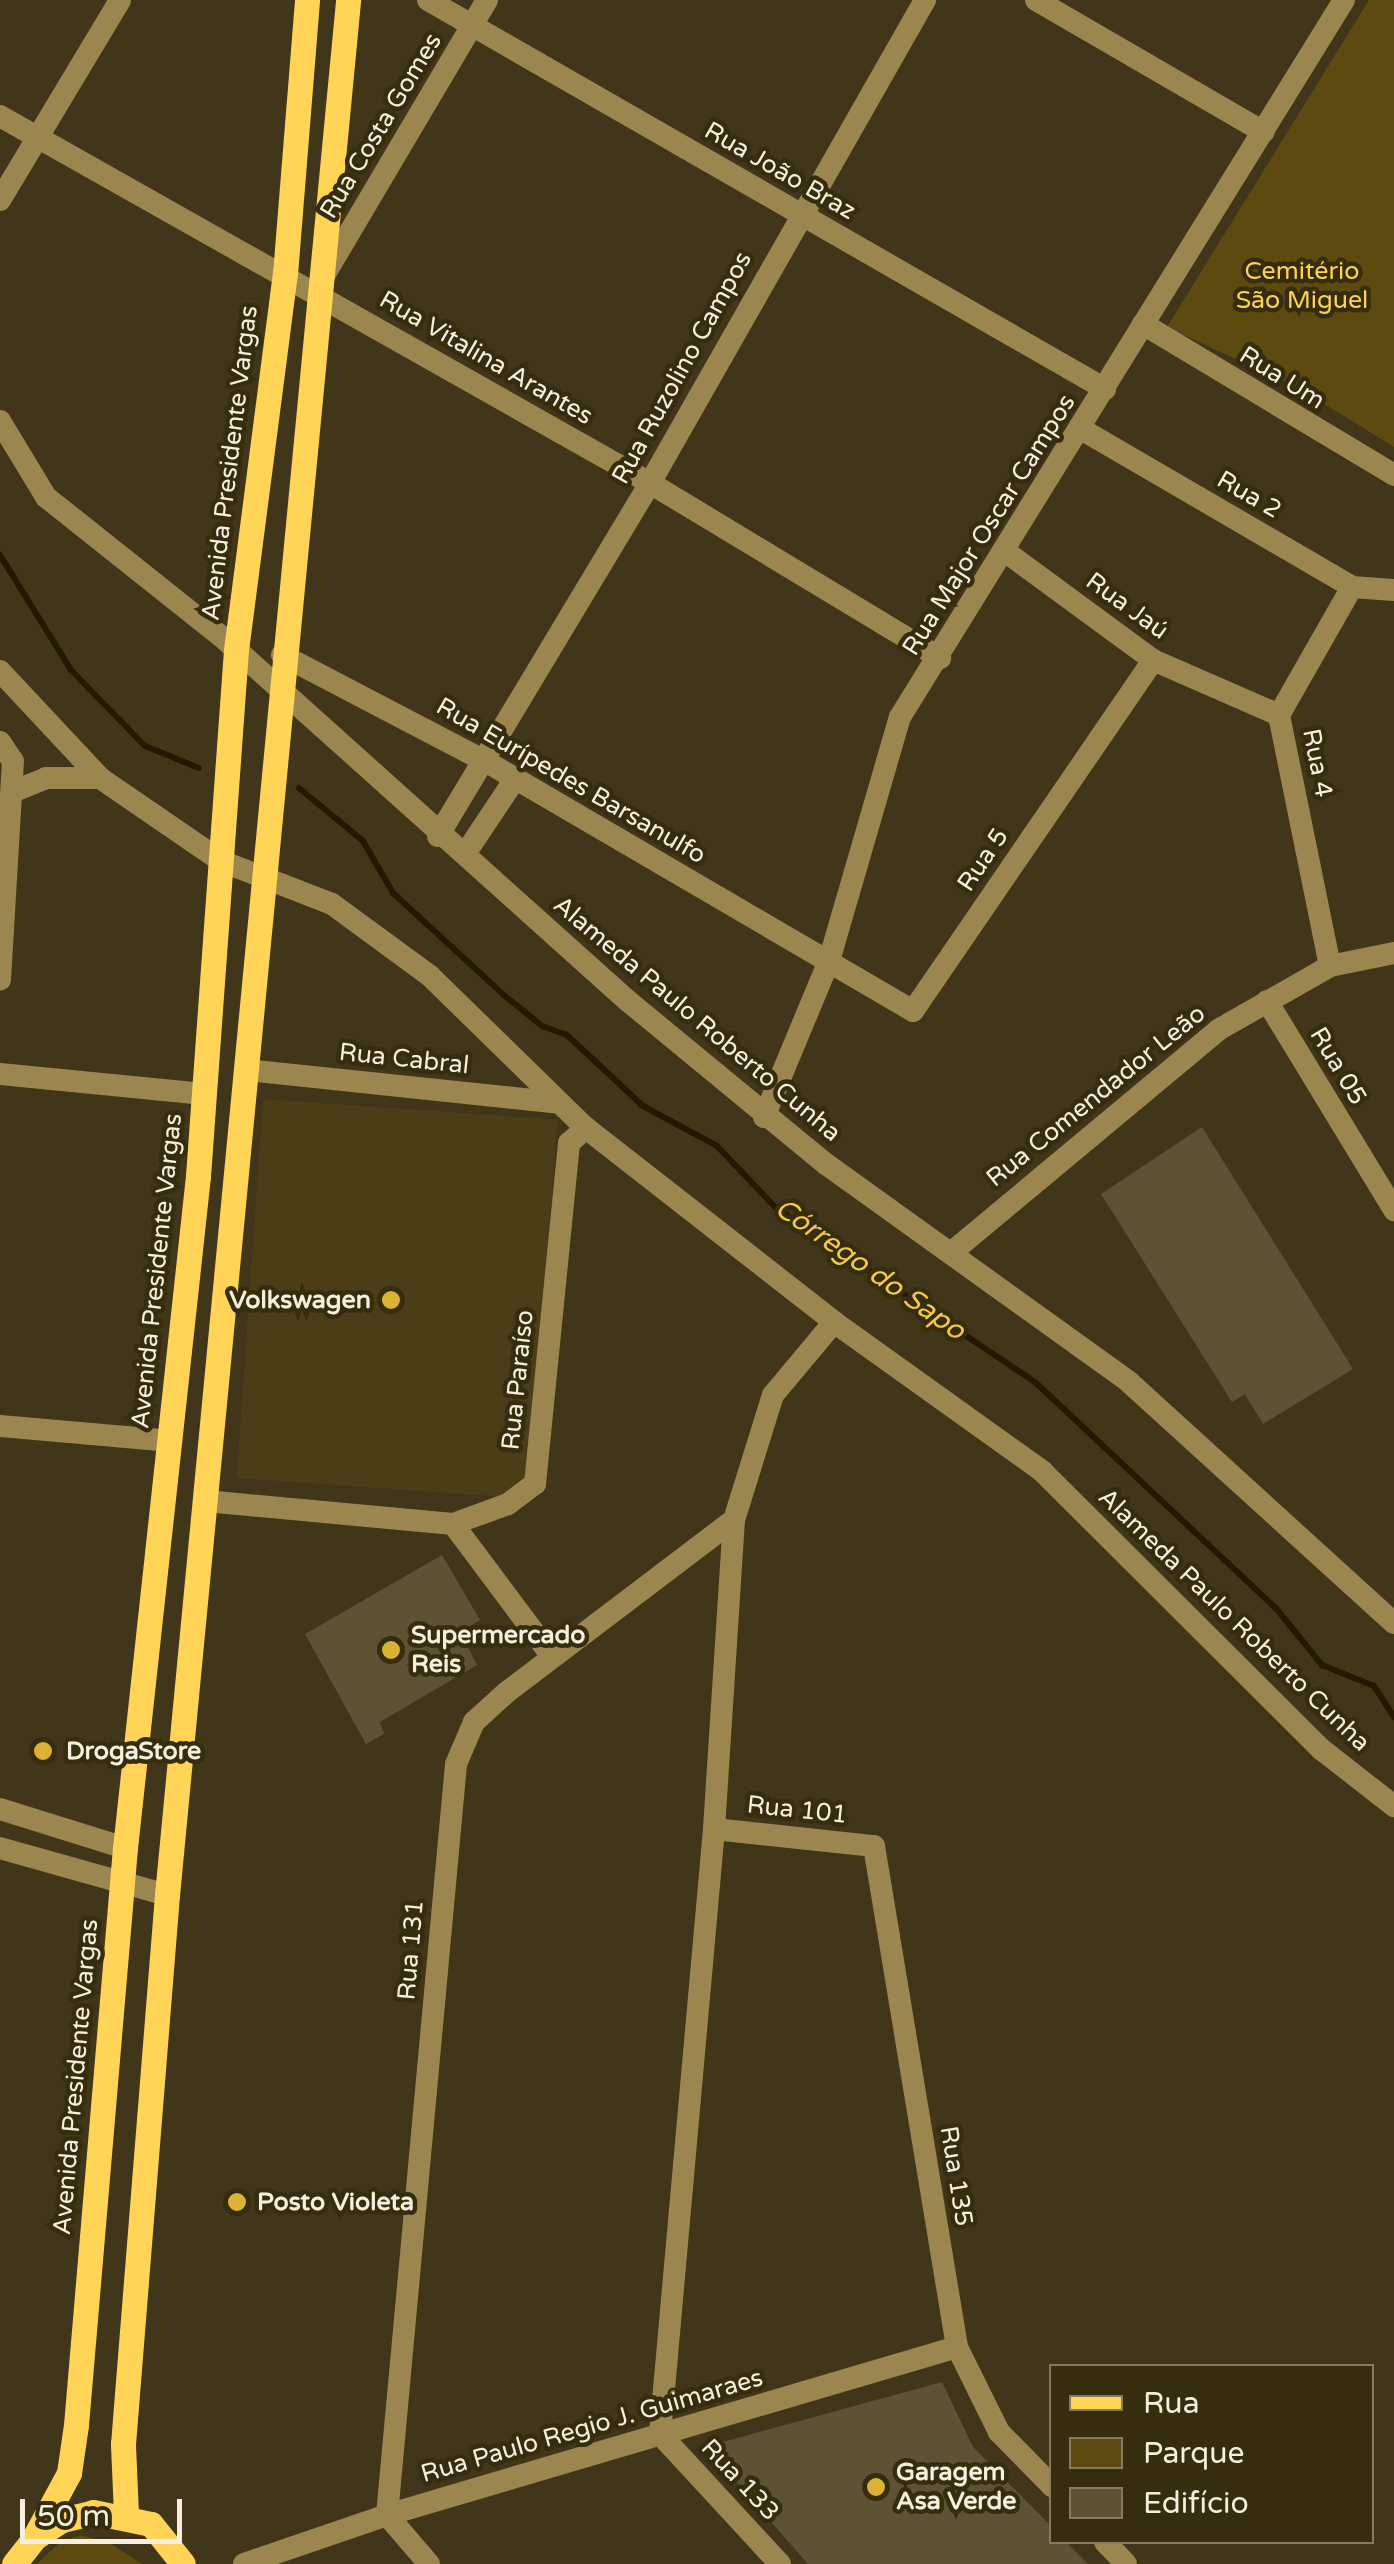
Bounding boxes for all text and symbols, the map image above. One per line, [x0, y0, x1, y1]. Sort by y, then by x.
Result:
street label: Rua Costa Gomes [314, 28, 448, 224]
street label: Rua João Braz [699, 116, 861, 226]
street label: Rua Ruzolino Campos [606, 247, 758, 489]
park label: Cemitério São Miguel [1236, 257, 1368, 316]
street label: Rua Vitalina Arantes [374, 285, 598, 431]
street label: Avenida Presidente Vargas [196, 304, 264, 622]
street label: Rua Um [1234, 340, 1330, 416]
street label: Rua Major Oscar Campos [896, 389, 1082, 661]
street label: Rua 2 [1212, 465, 1286, 525]
street label: Rua Jaú [1080, 566, 1174, 646]
street label: Rua Eurípedes Barsanulfo [431, 691, 711, 871]
street label: Rua 4 [1296, 726, 1338, 800]
street label: Rua 5 [951, 823, 1015, 897]
street label: Alameda Paulo Roberto Cunha [547, 890, 847, 1148]
street label: Rua Comendador Leão [981, 999, 1211, 1193]
street label: Rua 05 [1303, 1022, 1373, 1110]
street label: Rua Cabral [337, 1037, 471, 1081]
street label: Avenida Presidente Vargas [126, 1112, 188, 1430]
water label: Córrego do Sapo [768, 1191, 972, 1347]
place label: Volkswagen [229, 1285, 371, 1315]
marker: Volkswagen [380, 1289, 402, 1311]
street label: Rua Paraíso [496, 1308, 540, 1452]
street label: Alameda Paulo Roberto Cunha [1092, 1482, 1376, 1758]
place label: Supermercado Reis [411, 1621, 586, 1680]
marker: Supermercado Reis [380, 1639, 402, 1661]
place label: DrogaStore [66, 1736, 201, 1766]
marker: DrogaStore [30, 1738, 56, 1764]
street label: Rua 101 [745, 1790, 849, 1830]
street label: Rua 131 [392, 1899, 430, 2001]
street label: Avenida Presidente Vargas [47, 1918, 105, 2236]
street label: Rua 135 [933, 2124, 979, 2228]
place label: Posto Violeta [257, 2187, 414, 2217]
marker: Posto Violeta [226, 2191, 248, 2213]
street label: Rua Paulo Regio J. Guimaraes [418, 2363, 766, 2489]
legend [1049, 2364, 1374, 2544]
text: Rua [1143, 2385, 1200, 2422]
street label: Rua 133 [695, 2433, 785, 2527]
text: Parque [1143, 2435, 1244, 2472]
place label: Garagem Asa Verde [896, 2458, 1016, 2517]
marker: Garagem Asa Verde [865, 2476, 887, 2498]
scale bar [25, 2479, 188, 2541]
text: Edifício [1143, 2485, 1249, 2522]
text: 50 m [37, 2498, 110, 2535]

